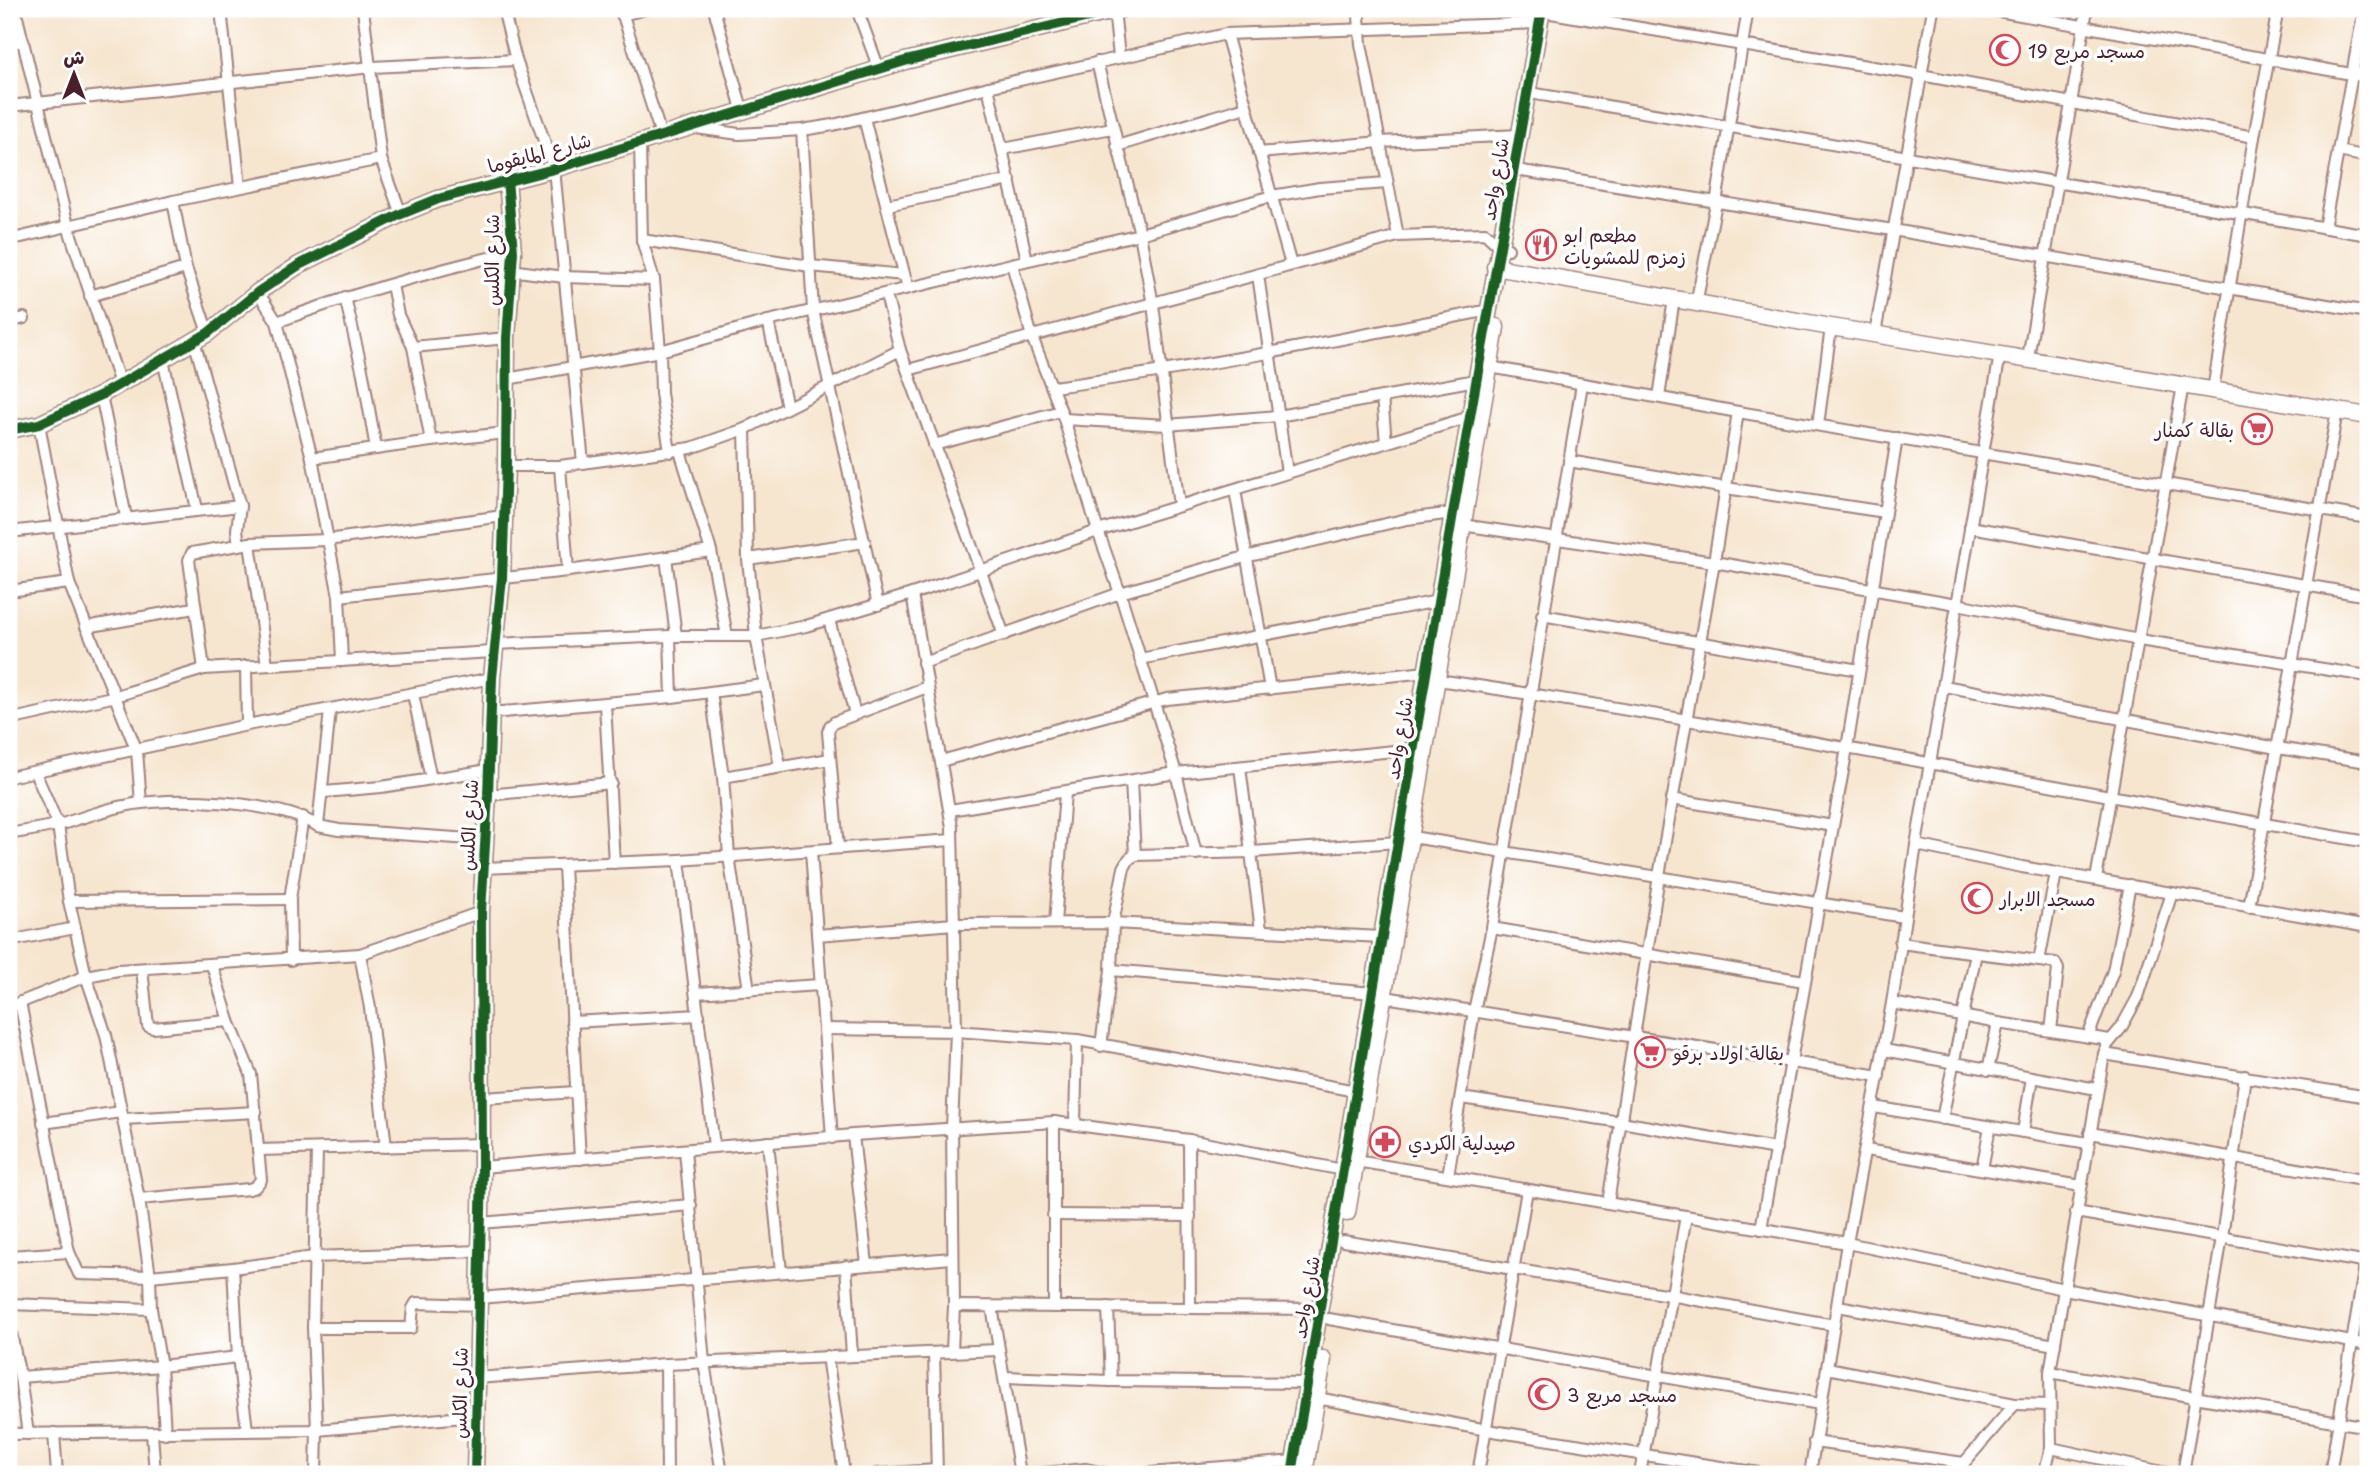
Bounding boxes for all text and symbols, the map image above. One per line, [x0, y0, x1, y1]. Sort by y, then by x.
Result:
mosque icon: مسجد مربع 19 [1988, 33, 2022, 67]
place label: مسجد مربع 19 [2028, 36, 2145, 65]
north arrow [38, 38, 108, 108]
text: ش [64, 42, 85, 70]
street label: شارع المايقوما [484, 125, 594, 180]
street label: شارع واحد [1473, 135, 1516, 223]
street label: شارع الكلس [477, 214, 506, 306]
place label: مطعم ابو زمزم للمشويات [1562, 220, 1686, 272]
restaurant icon: مطعم ابو زمزم للمشويات [1524, 228, 1558, 262]
supermarket icon: بقالة كمنار [2240, 412, 2274, 446]
place label: بقالة كمنار [2153, 415, 2234, 443]
street label: شارع واحد [1377, 694, 1420, 782]
street label: شارع الكلس [452, 778, 485, 872]
mosque icon: مسجد الابرار [1960, 881, 1994, 915]
place label: مسجد الابرار [1998, 884, 2096, 912]
supermarket icon: بقالة اولاد برقو [1633, 1035, 1667, 1069]
place label: بقالة اولاد برقو [1672, 1038, 1784, 1066]
pharmacy icon: صيدلية الكردي [1368, 1125, 1402, 1159]
place label: صيدلية الكردي [1408, 1128, 1516, 1158]
street label: شارع واحد [1284, 1253, 1327, 1341]
street label: شارع الكلس [444, 1347, 475, 1439]
mosque icon: مسجد مربع 3 [1527, 1377, 1561, 1411]
place label: مسجد مربع 3 [1567, 1380, 1677, 1409]

